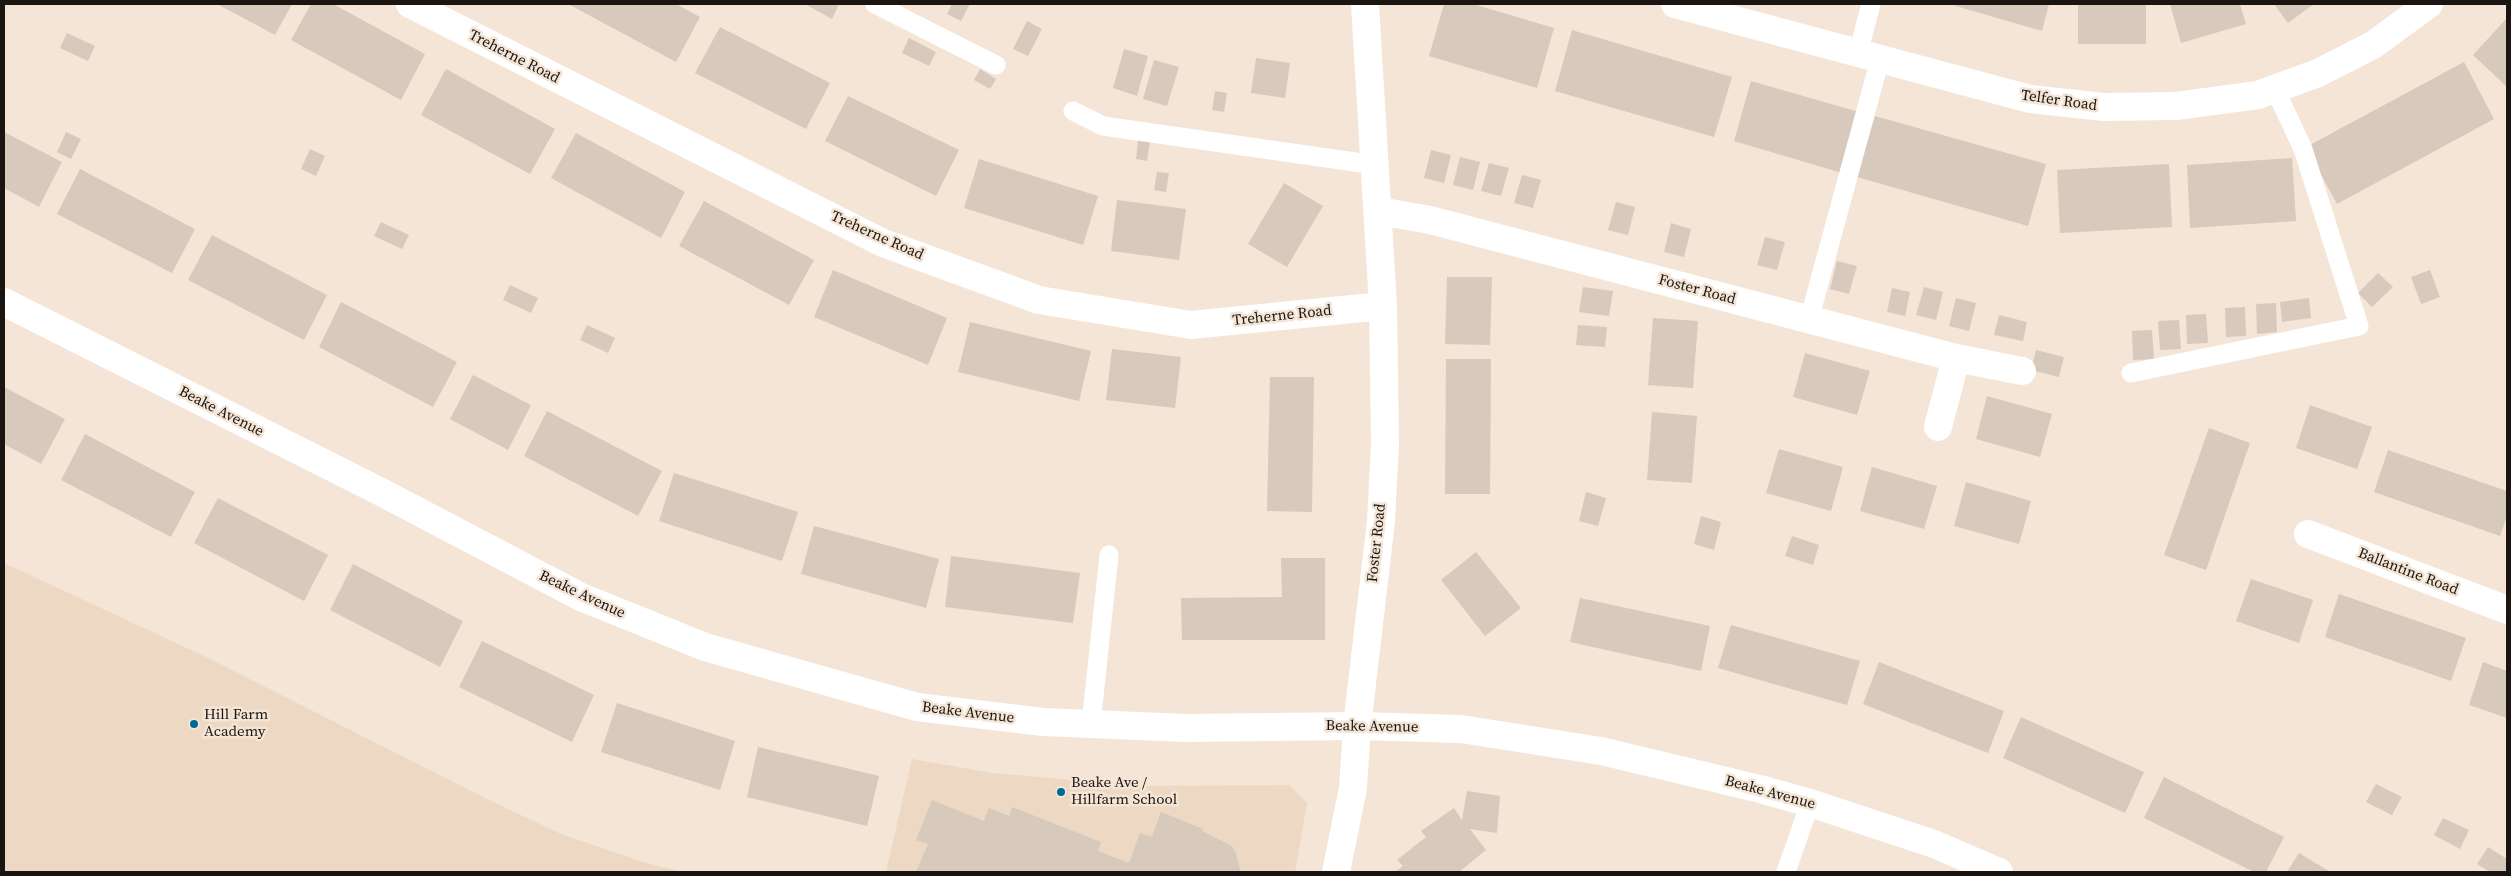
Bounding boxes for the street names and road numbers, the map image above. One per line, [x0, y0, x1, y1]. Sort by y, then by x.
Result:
street label: Treherne Road [466, 26, 562, 88]
street label: Telfer Road [2020, 87, 2098, 115]
street label: Treherne Road [828, 208, 926, 264]
street label: Foster Road [1656, 271, 1738, 309]
street label: Treherne Road [1232, 302, 1332, 330]
street label: Beake Avenue [176, 383, 266, 441]
street label: Foster Road [1364, 503, 1390, 583]
street label: Ballantine Road [2355, 545, 2461, 599]
street label: Beake Avenue [536, 567, 628, 623]
street label: Beake Avenue [921, 698, 1015, 728]
street label: Beake Avenue [1325, 717, 1419, 737]
street label: Beake Avenue [1723, 772, 1817, 814]

